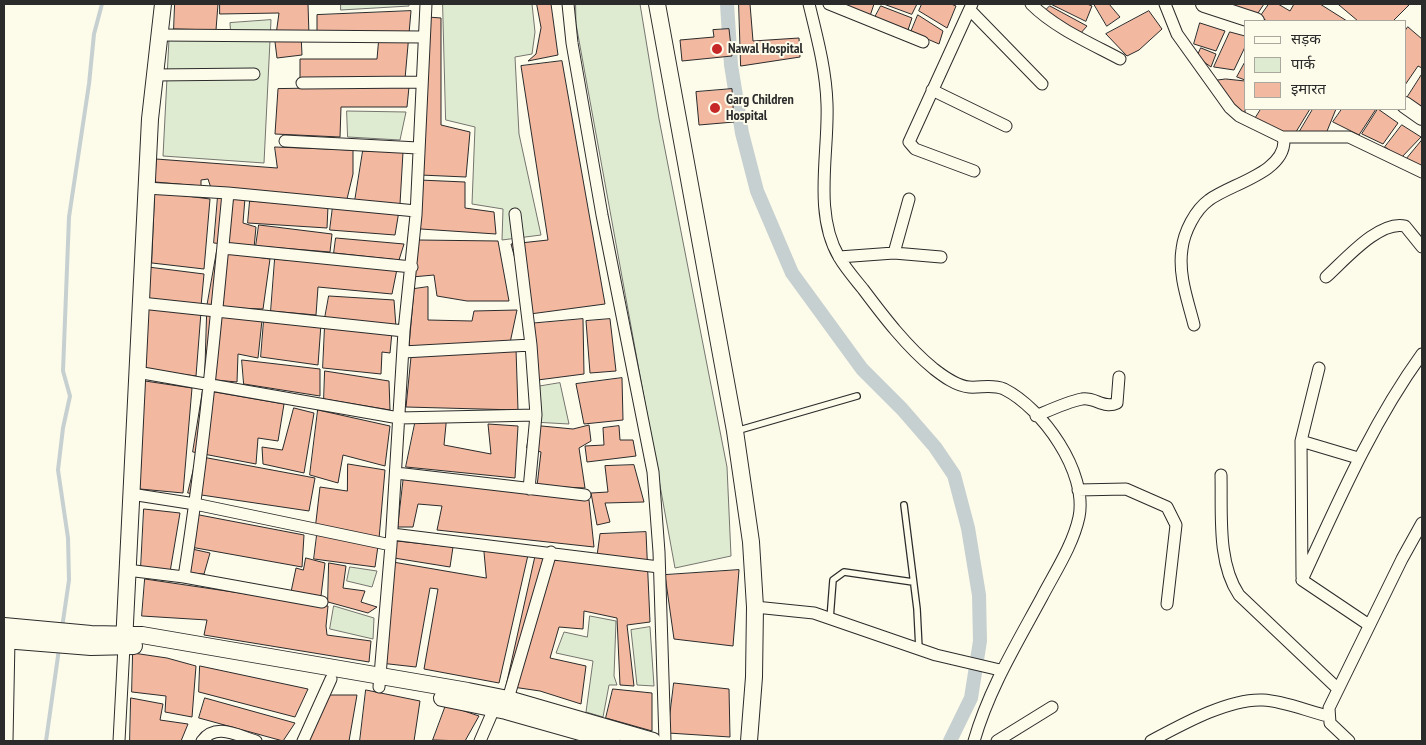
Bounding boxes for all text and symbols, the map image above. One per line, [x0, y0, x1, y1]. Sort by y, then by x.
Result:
legend [1244, 20, 1406, 110]
text: सड़क [1291, 29, 1321, 48]
place label: Nawal Hospital [728, 41, 803, 57]
marker: Nawal Hospital [710, 42, 724, 56]
text: पार्क [1291, 54, 1315, 73]
text: इमारत [1291, 79, 1326, 98]
place label: Garg Children Hospital [726, 92, 794, 124]
marker: Garg Children Hospital [708, 101, 722, 115]

